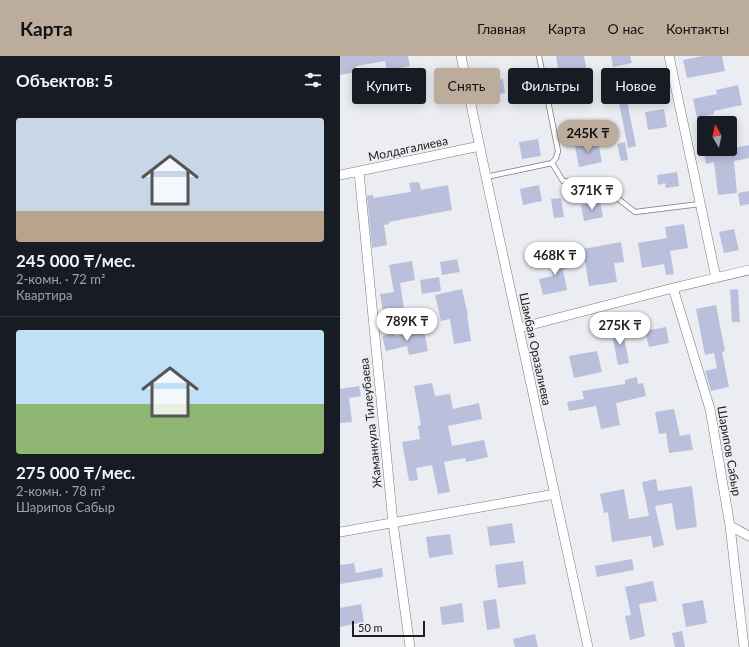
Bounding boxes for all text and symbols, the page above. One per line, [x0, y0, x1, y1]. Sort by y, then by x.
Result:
text: Карта [20, 17, 73, 40]
text: Главная [477, 20, 526, 37]
text: Карта [548, 20, 586, 37]
text: О нас [608, 20, 644, 37]
text: Контакты [666, 20, 729, 37]
chip: Купить [352, 68, 426, 104]
chip: Снять [434, 68, 500, 104]
chip: Фильтры [508, 68, 593, 104]
chip: Новое [601, 68, 670, 104]
icon: filters [302, 69, 324, 91]
text: Объектов: 5 [16, 70, 113, 91]
north arrow [697, 116, 737, 156]
map controls [697, 116, 737, 156]
pin: 245K ₸ [555, 120, 621, 154]
text: 245K ₸ [567, 125, 610, 141]
street label: Молдагалиева [367, 133, 449, 164]
icon: home [134, 144, 206, 216]
pin: 371K ₸ [559, 177, 625, 211]
text: 371K ₸ [571, 182, 614, 198]
pin: 468K ₸ [522, 242, 588, 276]
text: 468K ₸ [534, 247, 577, 263]
text: 245 000 ₸/мес. [16, 250, 135, 271]
text: 2-комн. · 72 m² [16, 271, 105, 287]
text: Квартира [16, 287, 72, 303]
street label: Шамбая Оразалиева [516, 291, 555, 407]
pin: 789K ₸ [374, 308, 440, 342]
pin: 275K ₸ [587, 312, 653, 346]
text: 789K ₸ [386, 313, 429, 329]
text: 275K ₸ [599, 317, 642, 333]
icon: home [134, 356, 206, 428]
street label: Жаманкула Тилеубаева [356, 357, 385, 489]
street label: Шарипов Сабыр [714, 405, 745, 497]
text: 275 000 ₸/мес. [16, 462, 135, 483]
text: 2-комн. · 78 m² [16, 483, 105, 499]
text: Шарипов Сабыр [16, 499, 115, 515]
scale bar [352, 619, 425, 638]
text: 50 m [358, 621, 383, 634]

